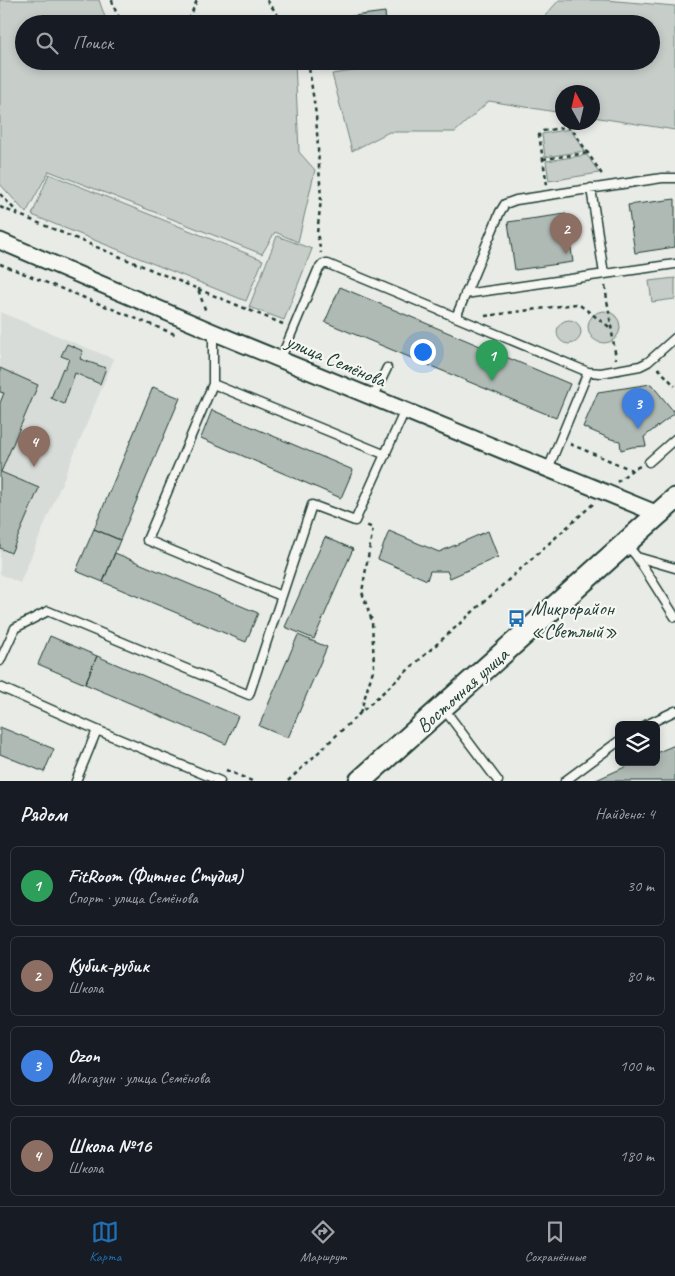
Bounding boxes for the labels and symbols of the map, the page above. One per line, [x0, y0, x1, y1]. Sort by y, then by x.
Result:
north arrow [555, 85, 600, 130]
pin: 2 [550, 213, 582, 254]
street label: улица Семёнова [281, 328, 391, 393]
your location [410, 339, 436, 365]
pin: 1 [476, 340, 508, 381]
pin: 3 [622, 388, 654, 429]
pin: 4 [18, 426, 50, 467]
place label: Микрорайон «Светлый» [531, 596, 617, 644]
bus stop icon: Микрорайон «Светлый» [507, 609, 527, 629]
street label: Восточная улица [411, 642, 515, 738]

